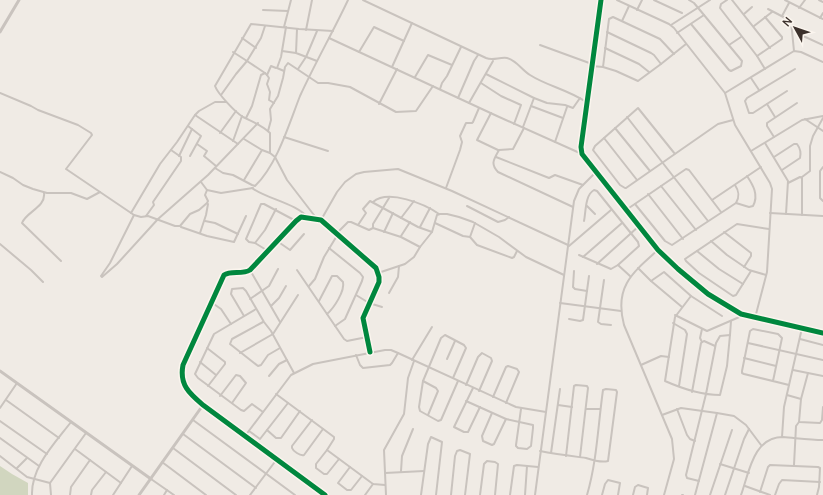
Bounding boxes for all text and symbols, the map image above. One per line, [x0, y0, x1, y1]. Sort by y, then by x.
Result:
north arrow [775, 8, 815, 48]
text: N [779, 13, 795, 29]

